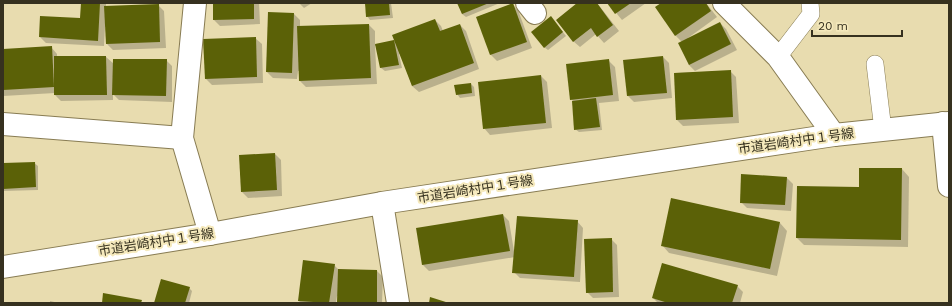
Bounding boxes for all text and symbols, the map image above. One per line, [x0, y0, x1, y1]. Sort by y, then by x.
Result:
scale bar [812, 12, 902, 38]
text: 20 m [818, 19, 848, 33]
street label: 市道岩崎村中１号線 [737, 125, 855, 157]
street label: 市道岩崎村中１号線 [416, 172, 534, 206]
street label: 市道岩崎村中１号線 [97, 225, 215, 259]

